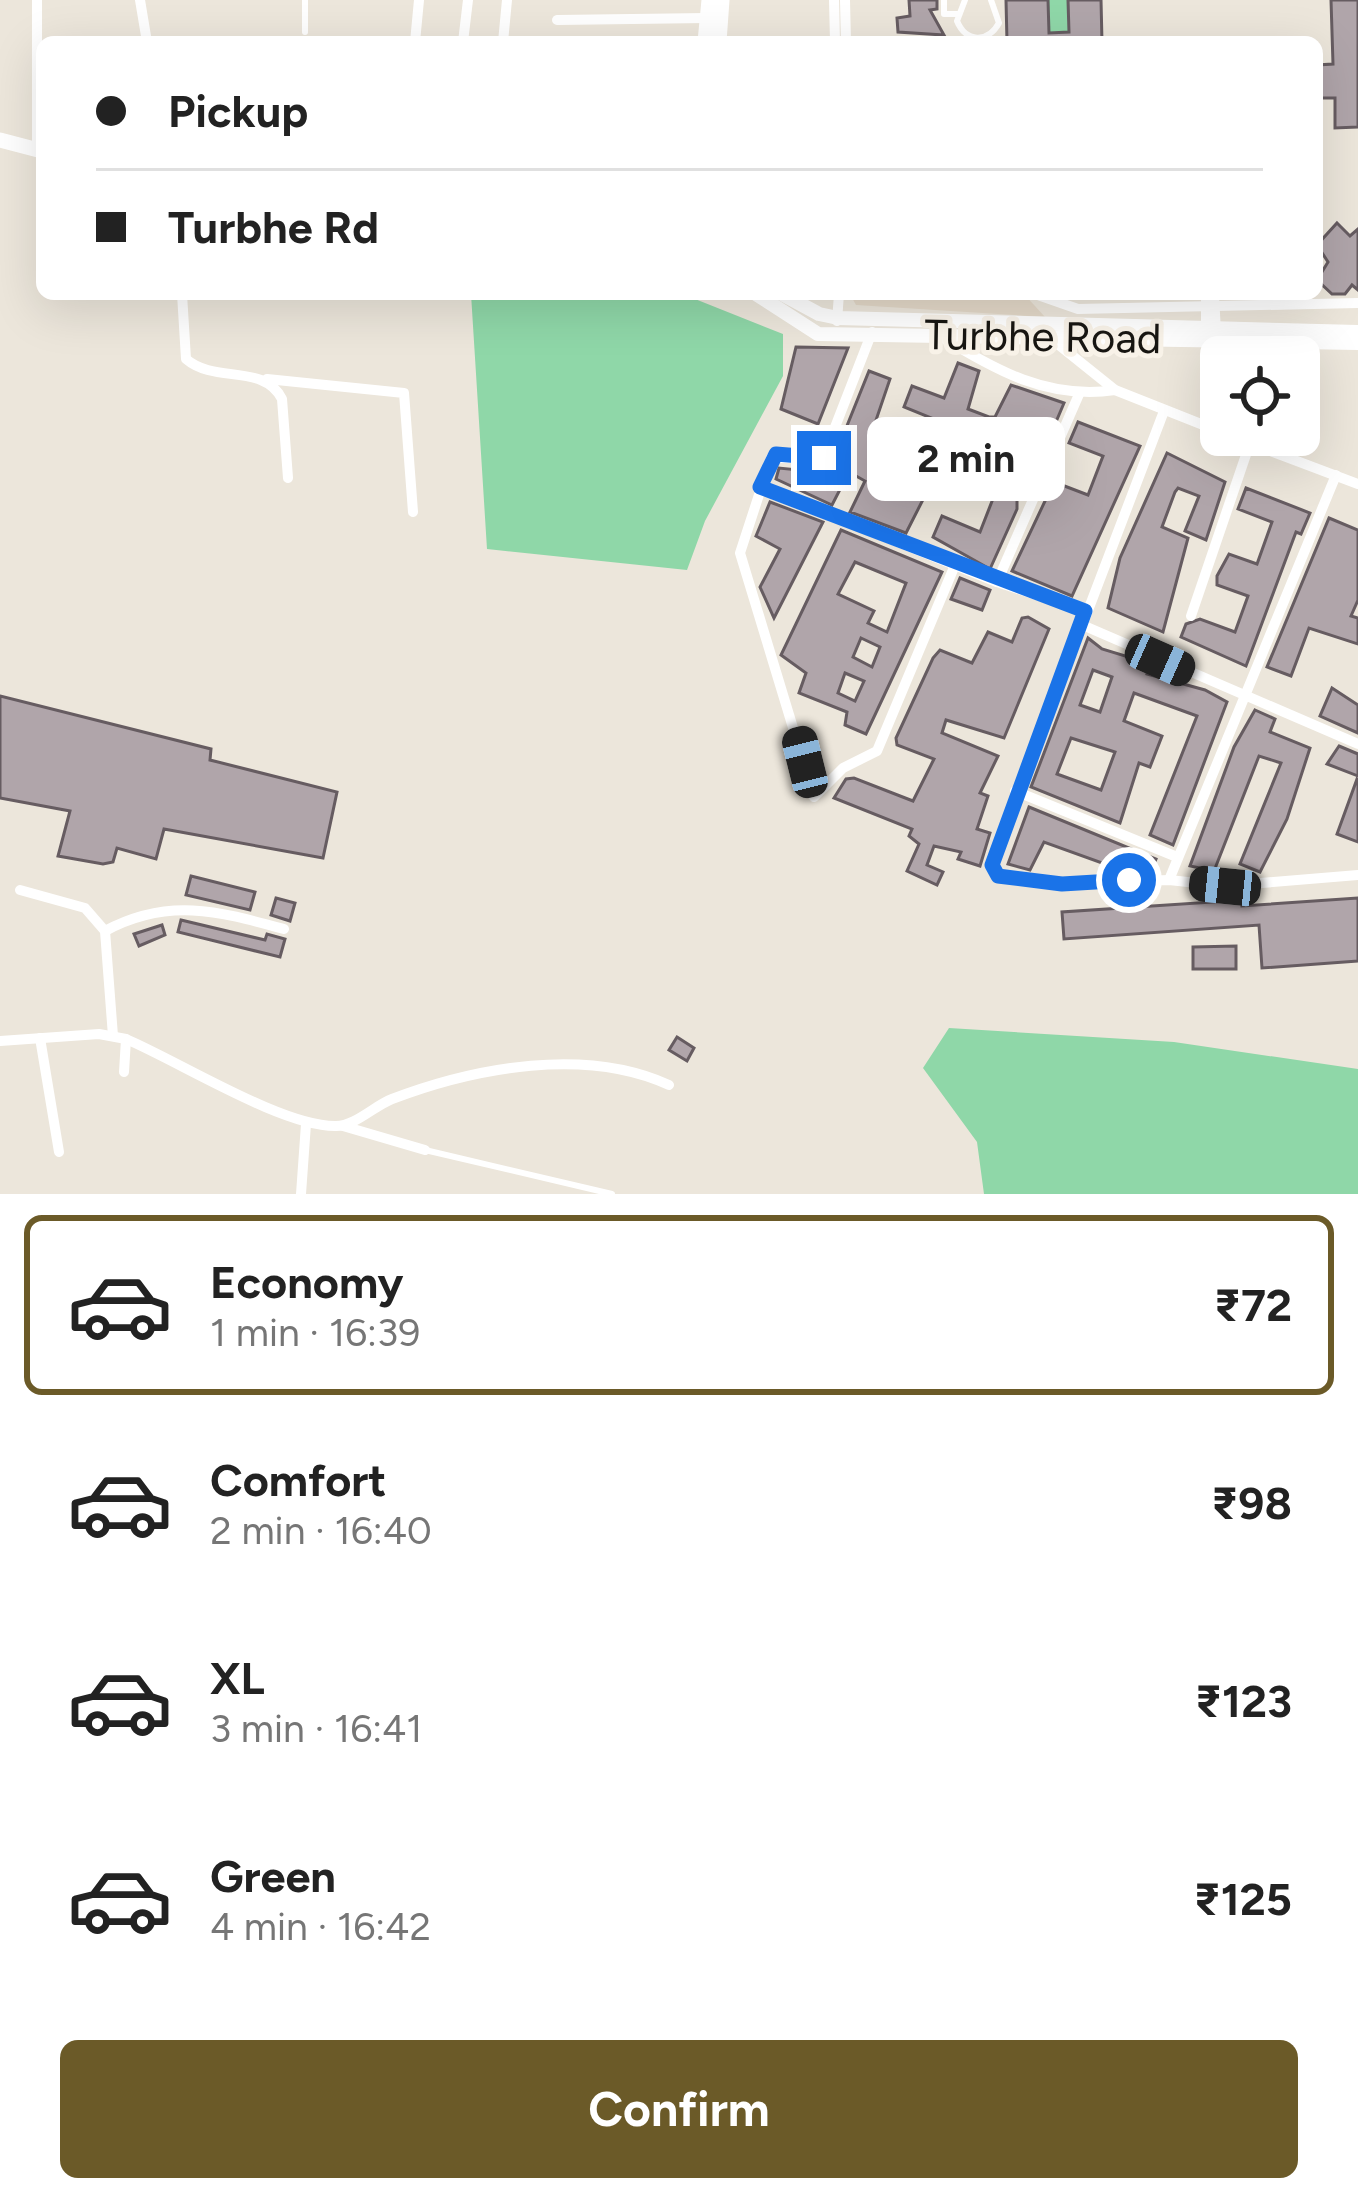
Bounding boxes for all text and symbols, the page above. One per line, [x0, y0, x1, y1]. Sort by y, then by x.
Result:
text: Pickup [168, 84, 308, 138]
text: Turbhe Rd [168, 200, 379, 254]
street label: Turbhe Road [924, 309, 1162, 364]
map controls [1200, 336, 1320, 456]
button: locate [1200, 336, 1320, 456]
callout: 2 min [866, 416, 1064, 500]
route end [797, 431, 851, 485]
text: 2 min [917, 435, 1015, 482]
car [1120, 629, 1200, 691]
car [779, 723, 831, 801]
route start [1102, 853, 1156, 907]
car [1187, 864, 1263, 908]
icon: car [66, 1251, 174, 1359]
text: Economy [210, 1255, 403, 1309]
text: ₹72 [1214, 1278, 1292, 1332]
text: 1 min · 16:39 [210, 1309, 420, 1356]
icon: car [66, 1449, 174, 1557]
text: Comfort [210, 1453, 386, 1507]
text: ₹98 [1211, 1476, 1292, 1530]
text: 2 min · 16:40 [210, 1507, 432, 1554]
icon: car [66, 1647, 174, 1755]
text: XL [210, 1651, 265, 1705]
text: ₹123 [1195, 1674, 1292, 1728]
text: 3 min · 16:41 [210, 1705, 422, 1752]
icon: car [66, 1845, 174, 1953]
text: Green [210, 1849, 336, 1903]
text: ₹125 [1194, 1872, 1292, 1926]
text: 4 min · 16:42 [210, 1903, 431, 1950]
button: Confirm [60, 2040, 1298, 2178]

